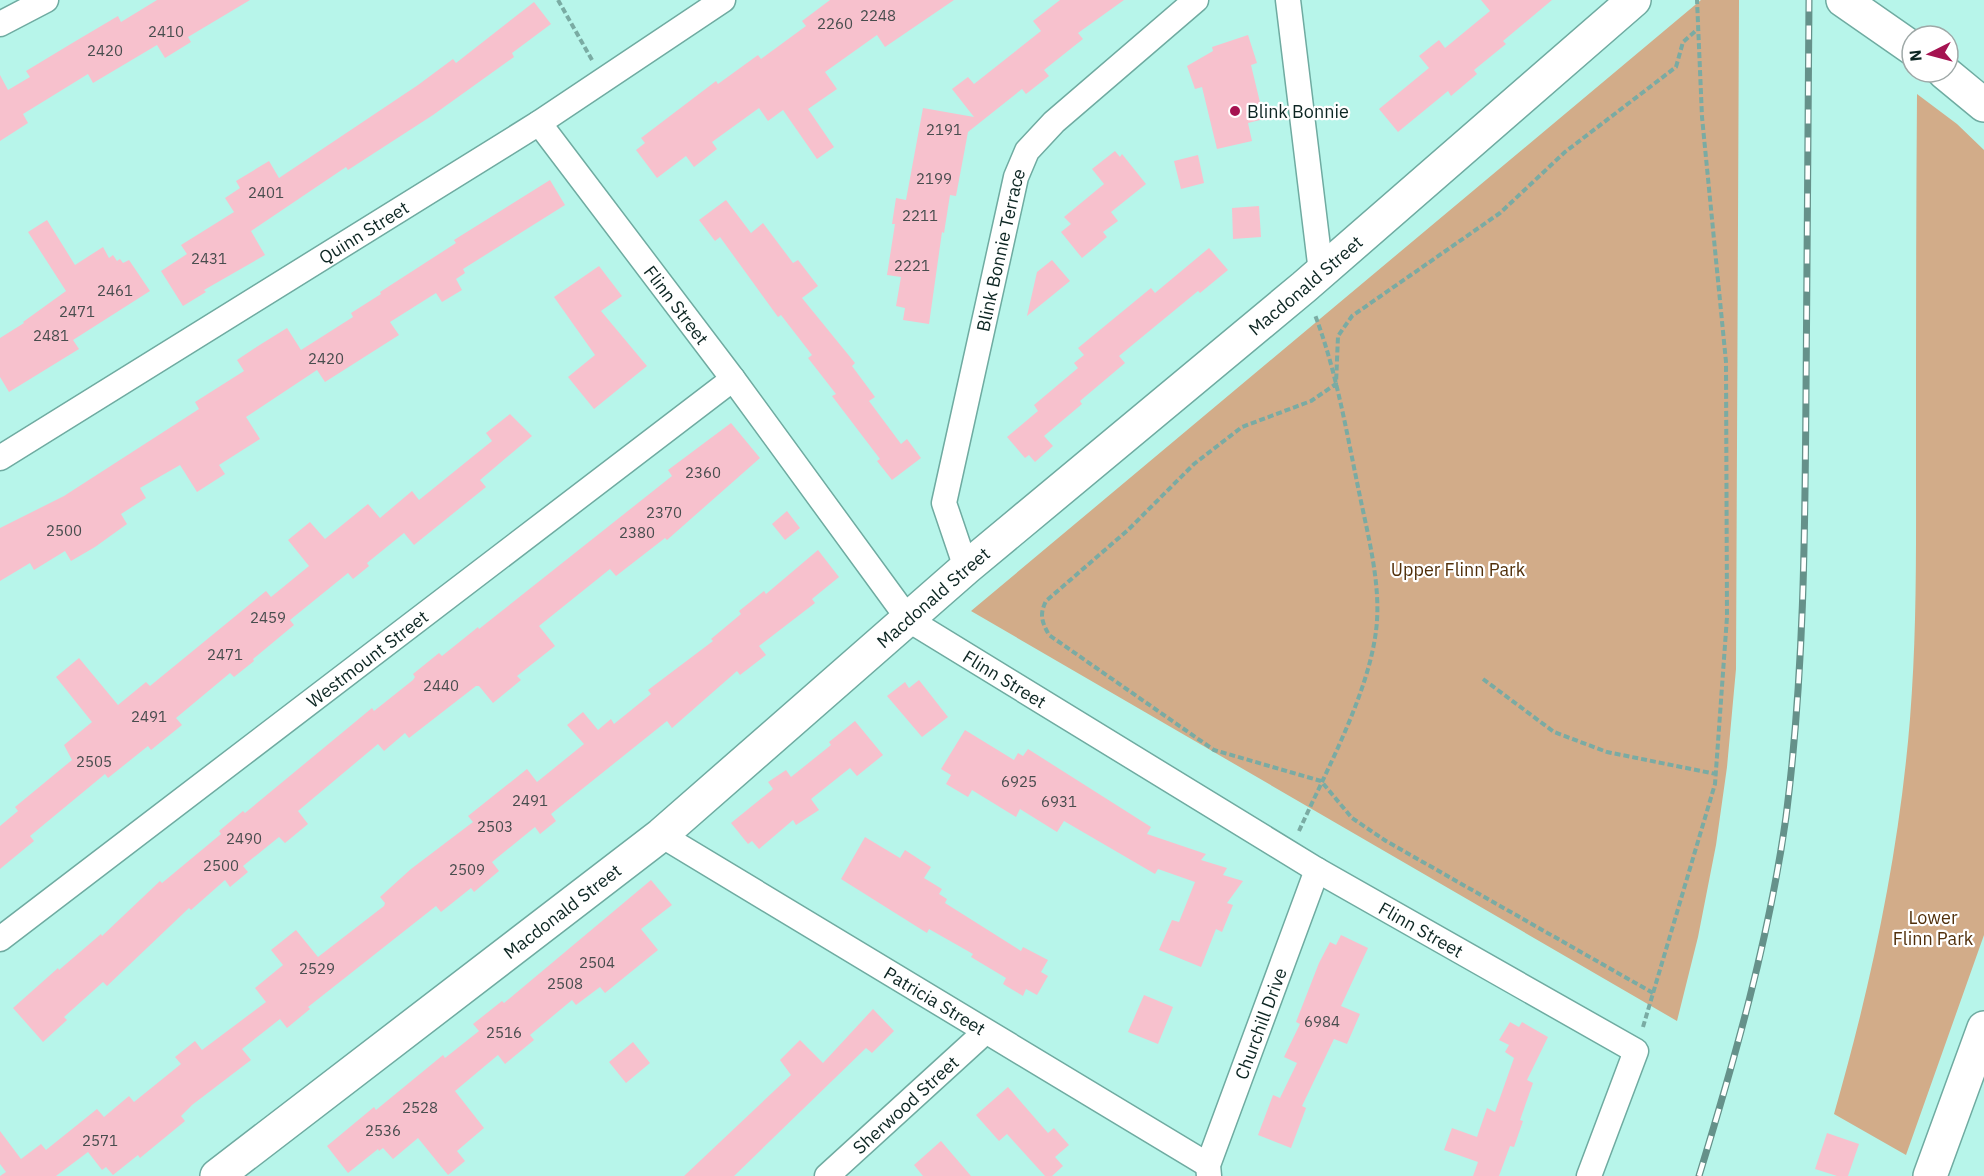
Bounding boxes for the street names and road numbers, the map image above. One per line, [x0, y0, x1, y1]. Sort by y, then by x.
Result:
street label: Blink Bonnie Terrace [971, 164, 1030, 334]
street label: Quinn Street [314, 195, 413, 269]
street label: Macdonald Street [1244, 230, 1367, 340]
street label: Flinn Street [639, 260, 714, 349]
street label: Macdonald Street [872, 542, 994, 653]
street label: Westmount Street [302, 605, 432, 712]
street label: Flinn Street [959, 644, 1051, 713]
street label: Macdonald Street [498, 858, 626, 964]
street label: Flinn Street [1375, 896, 1468, 962]
street label: Patricia Street [880, 961, 990, 1040]
street label: Churchill Drive [1229, 964, 1292, 1083]
street label: Sherwood Street [848, 1051, 963, 1159]

